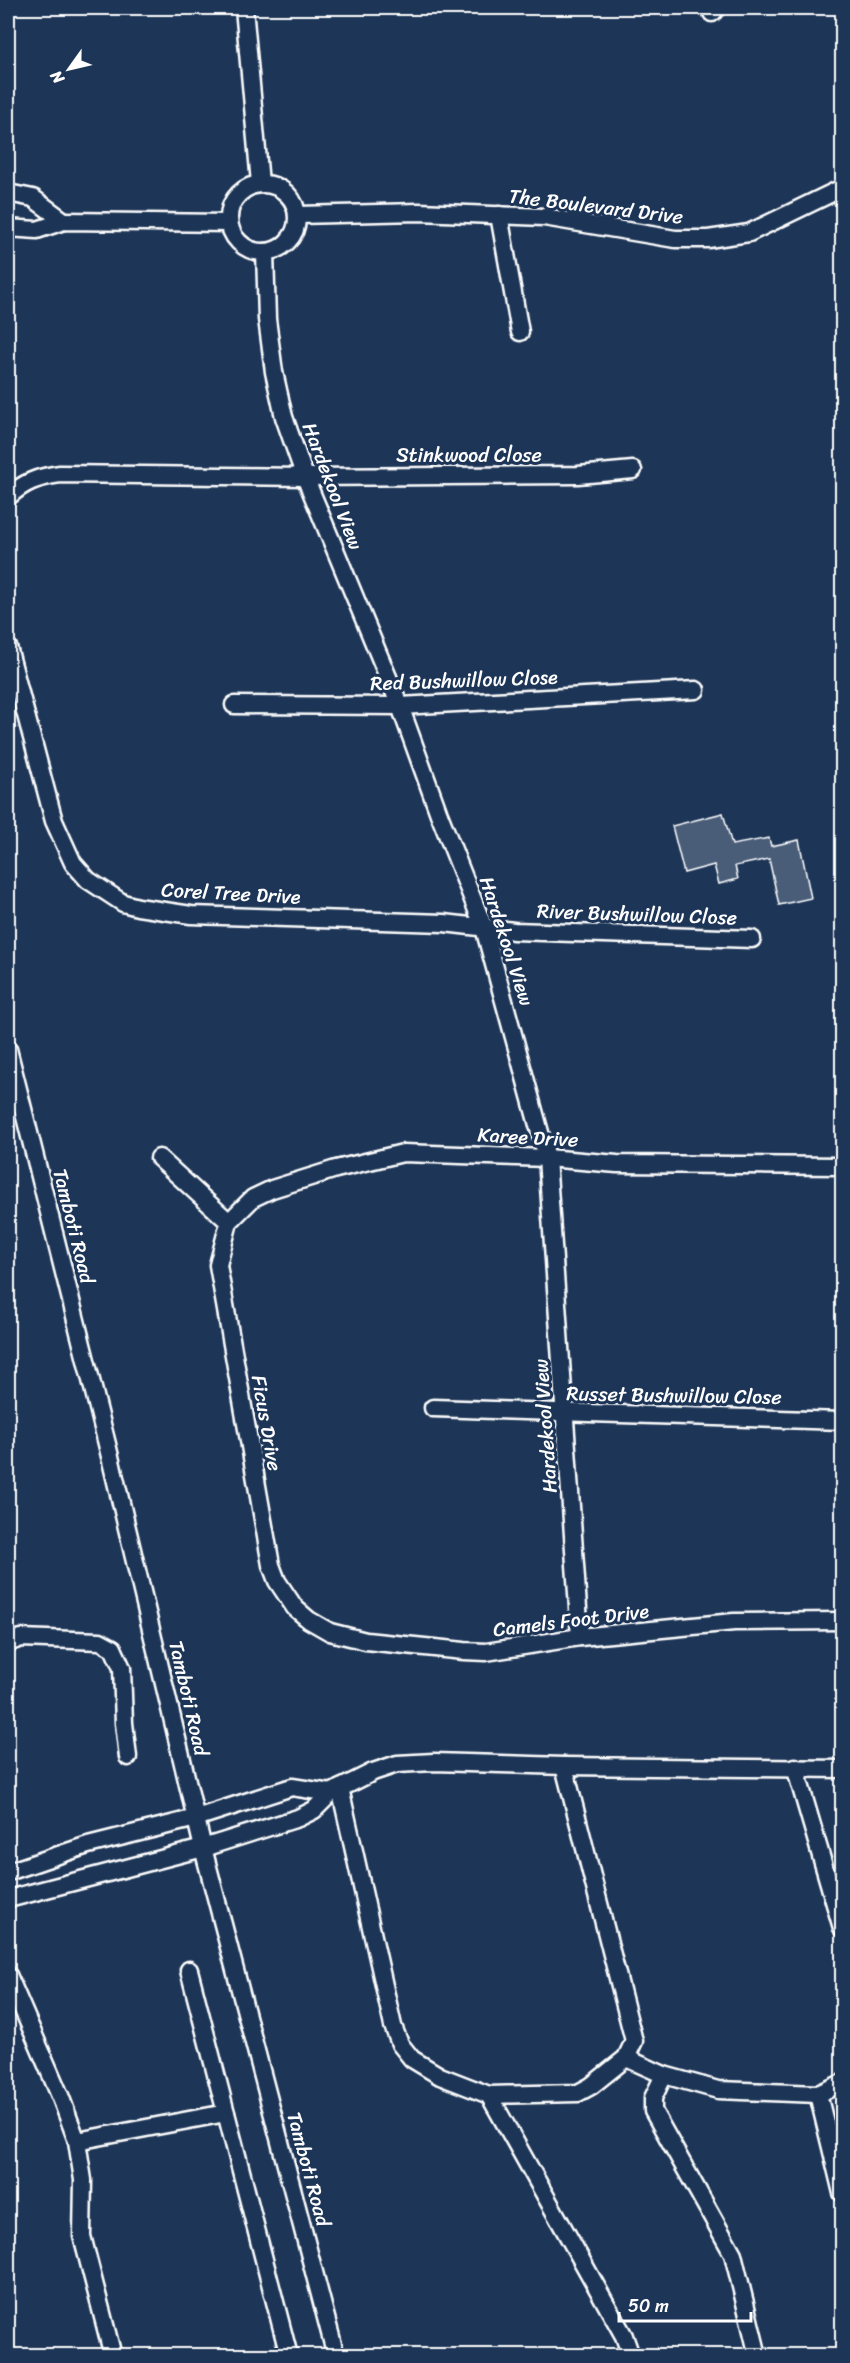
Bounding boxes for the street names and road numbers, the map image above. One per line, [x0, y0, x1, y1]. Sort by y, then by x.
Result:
street label: The Boulevard Drive [507, 178, 685, 235]
street label: Hardekool View [292, 417, 373, 555]
street label: Stinkwood Close [396, 438, 542, 473]
street label: Red Bushwillow Close [370, 660, 559, 701]
street label: Corel Tree Drive [160, 872, 302, 915]
street label: Hardekool View [469, 872, 544, 1011]
street label: River Bushwillow Close [536, 894, 738, 935]
street label: Karee Drive [477, 1117, 579, 1158]
street label: Tamboti Road [42, 1165, 105, 1289]
street label: Hardekool View [523, 1358, 568, 1494]
street label: Ficus Drive [241, 1372, 292, 1474]
street label: Russet Bushwillow Close [566, 1376, 782, 1415]
street label: Camels Foot Drive [491, 1594, 651, 1647]
street label: Tamboti Road [158, 1637, 219, 1761]
street label: Tamboti Road [276, 2108, 341, 2232]

